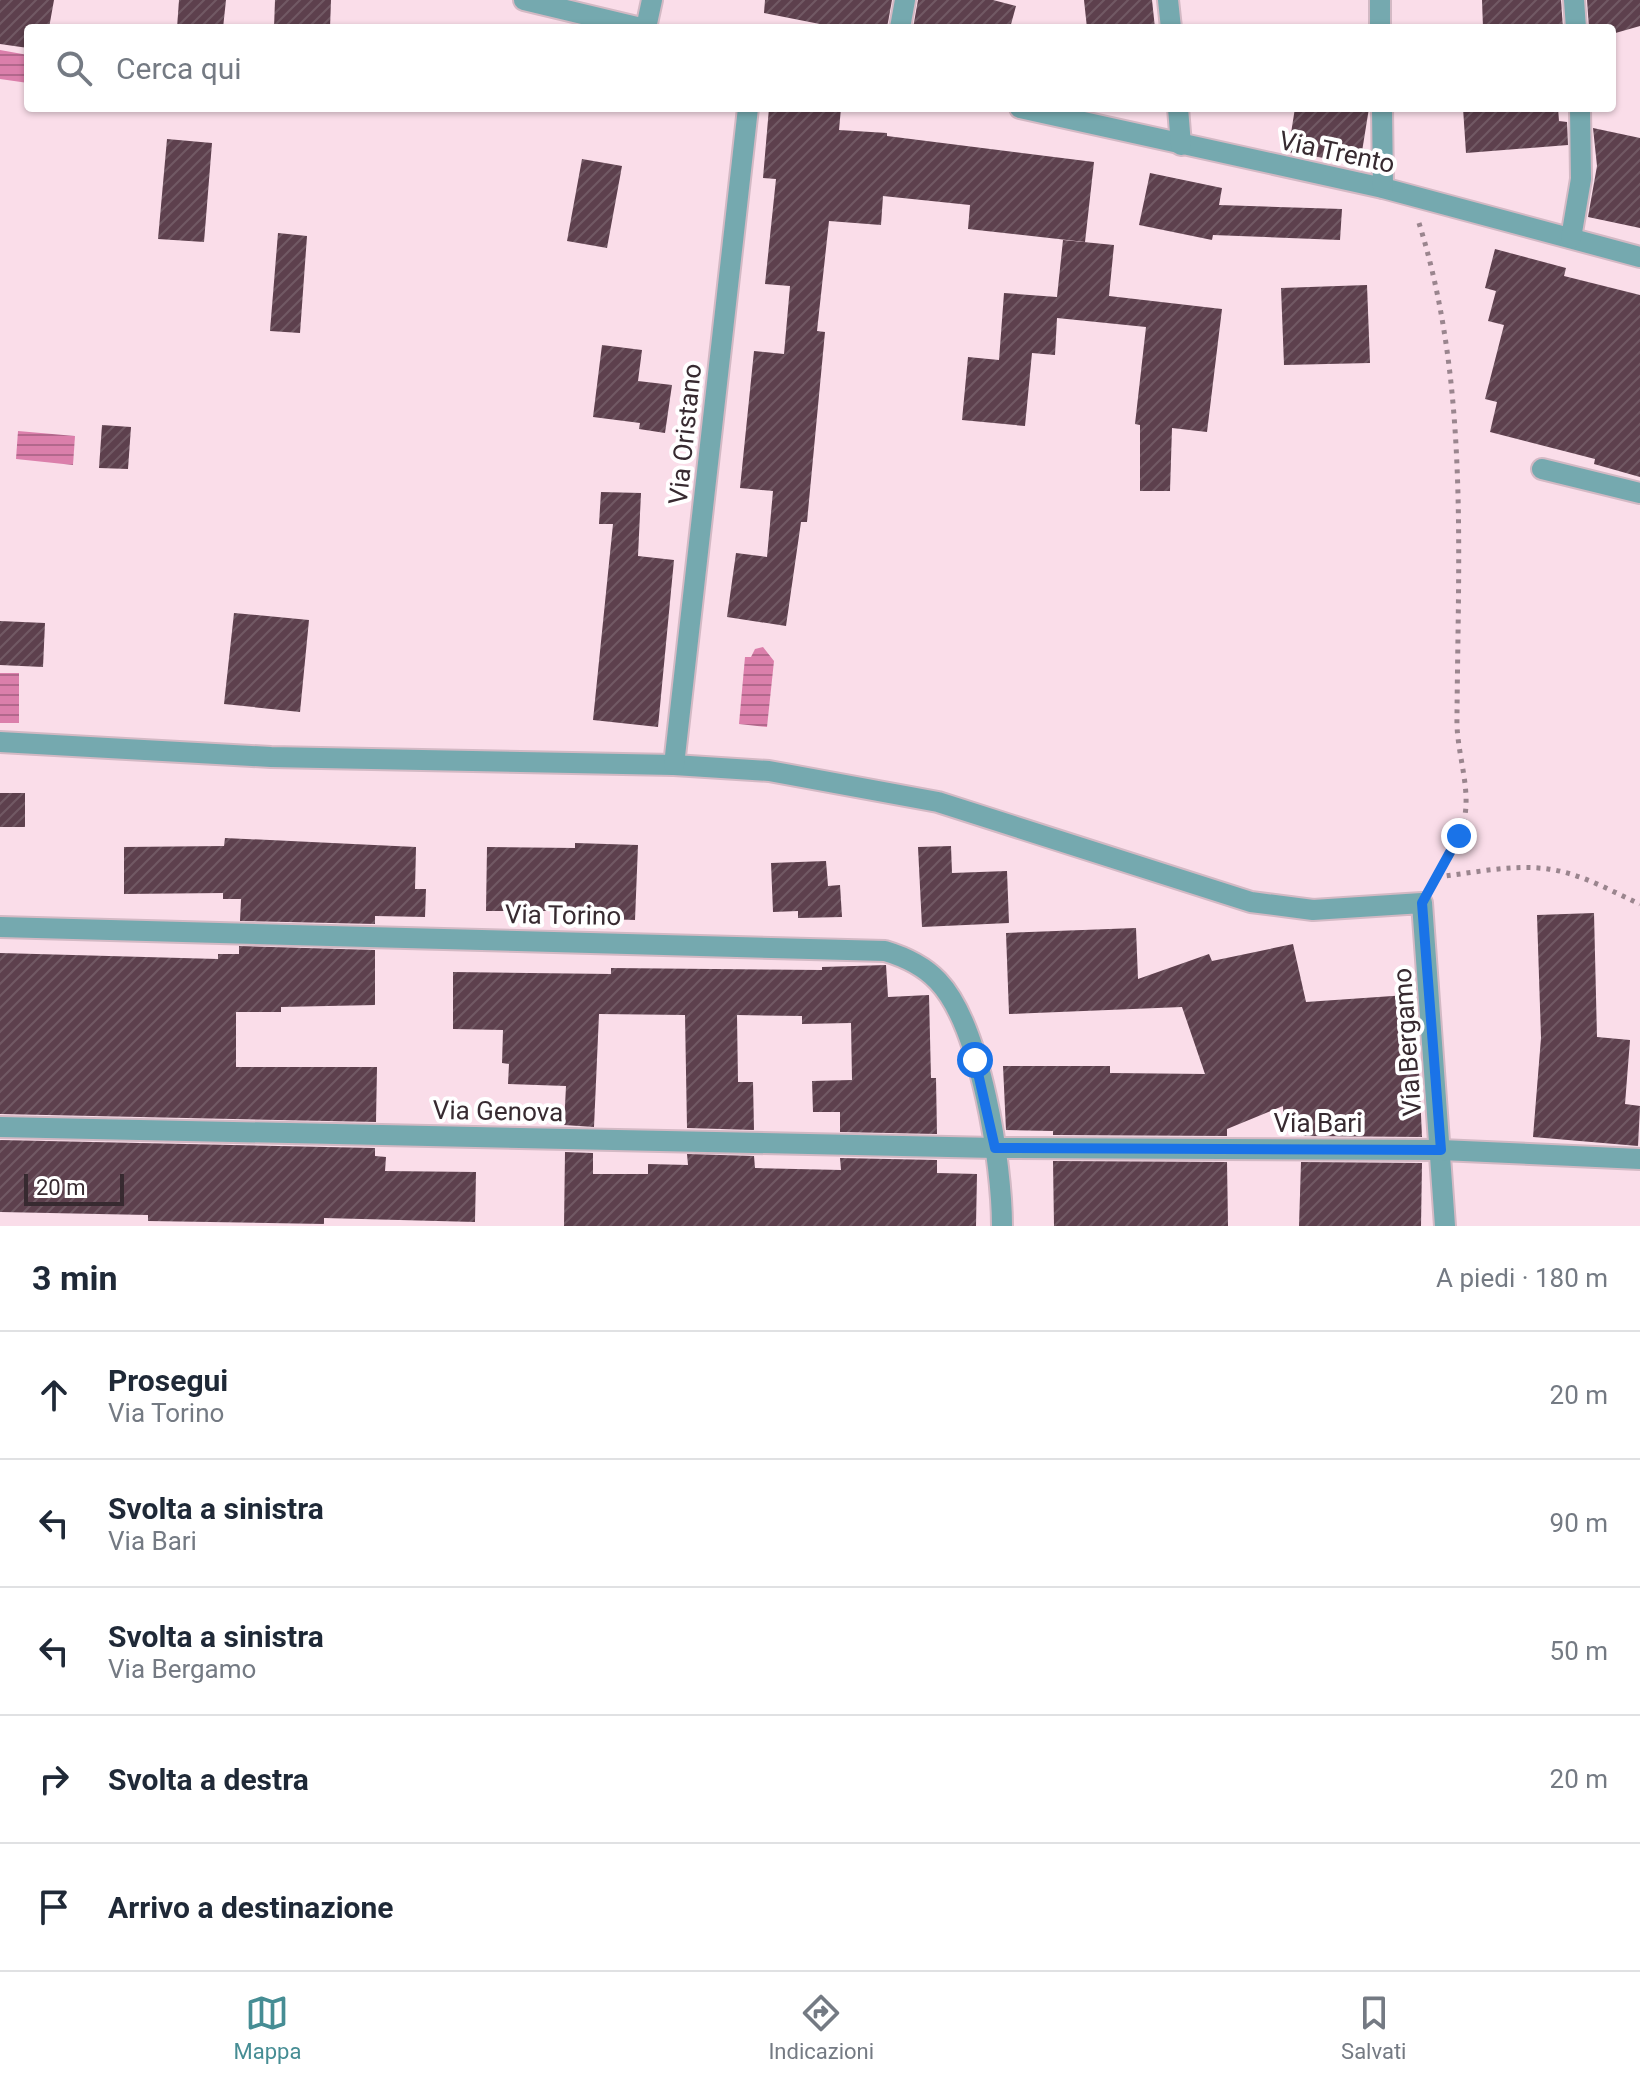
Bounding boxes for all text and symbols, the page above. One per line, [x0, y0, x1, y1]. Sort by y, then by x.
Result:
search box [24, 24, 1616, 112]
icon: search [52, 46, 96, 90]
text: Cerca qui [116, 51, 242, 86]
street label: Via Trento [1276, 125, 1398, 179]
street label: Via Oristano [663, 362, 707, 506]
route end [1441, 818, 1477, 854]
street label: Via Torino [505, 899, 621, 931]
street label: Via Bergamo [1387, 967, 1427, 1117]
route start [957, 1042, 993, 1078]
street label: Via Genova [432, 1095, 564, 1127]
street label: Via Bari [1274, 1108, 1362, 1138]
scale bar [24, 1170, 124, 1206]
text: 20 m [36, 1175, 85, 1200]
text: 3 min [32, 1258, 117, 1298]
text: A piedi · 180 m [1436, 1263, 1608, 1293]
text: Prosegui [108, 1363, 228, 1398]
icon: ahead [32, 1373, 76, 1417]
text: 20 m [1550, 1380, 1608, 1410]
text: Via Torino [108, 1398, 224, 1428]
text: Svolta a sinistra [108, 1491, 324, 1526]
icon: left [32, 1501, 76, 1545]
text: 90 m [1550, 1508, 1608, 1538]
text: Via Bari [108, 1526, 197, 1556]
text: Svolta a sinistra [108, 1619, 324, 1654]
icon: left [32, 1629, 76, 1673]
text: 50 m [1550, 1636, 1608, 1666]
text: Via Bergamo [108, 1654, 256, 1684]
icon: right [32, 1757, 76, 1801]
text: Svolta a destra [108, 1762, 309, 1797]
text: 20 m [1550, 1764, 1608, 1794]
icon: arrive [32, 1885, 76, 1929]
text: Arrivo a destinazione [108, 1890, 394, 1925]
tab: Mappa [234, 1991, 301, 2064]
tab: Indicazioni [768, 1991, 874, 2064]
tab: Salvati [1341, 1991, 1406, 2064]

